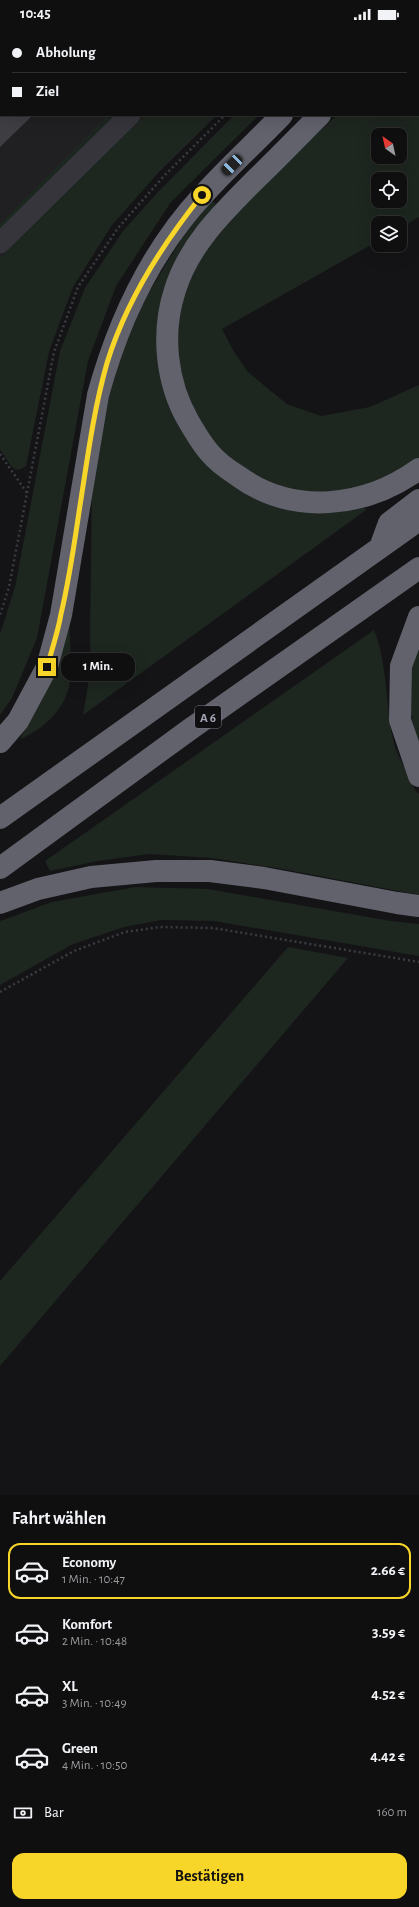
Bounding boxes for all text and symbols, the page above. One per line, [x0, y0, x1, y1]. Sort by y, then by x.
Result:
text: 10:45 [20, 6, 51, 21]
text: Abholung [36, 45, 96, 60]
text: Ziel [36, 84, 59, 99]
north arrow [371, 128, 407, 164]
map controls [371, 128, 407, 252]
car [219, 152, 245, 178]
button: locate [371, 172, 407, 208]
route start [193, 186, 211, 204]
button: layers [371, 216, 407, 252]
callout: 1 Min. [61, 653, 135, 681]
route end [38, 658, 56, 676]
text: 1 Min. [83, 660, 113, 673]
road number: A 6 [195, 706, 221, 728]
text: Fahrt wählen [12, 1510, 106, 1528]
icon: car [14, 1553, 50, 1589]
text: Economy [62, 1555, 116, 1570]
text: 2.66 € [371, 1563, 405, 1578]
text: 1 Min. · 10:47 [62, 1573, 125, 1586]
icon: car [14, 1615, 50, 1651]
text: Komfort [62, 1617, 112, 1632]
text: 3.59 € [372, 1625, 405, 1640]
text: 2 Min. · 10:48 [62, 1635, 127, 1648]
icon: car [14, 1677, 50, 1713]
text: XL [62, 1679, 78, 1694]
text: 4.52 € [371, 1687, 405, 1702]
text: 3 Min. · 10:49 [62, 1697, 127, 1710]
icon: car [14, 1739, 50, 1775]
text: Green [62, 1741, 98, 1756]
text: 4.42 € [370, 1749, 405, 1764]
text: 4 Min. · 10:50 [62, 1759, 127, 1772]
icon: cash [12, 1802, 34, 1824]
text: Bar [44, 1805, 64, 1820]
text: 160 m [377, 1806, 407, 1819]
button: Bestätigen [12, 1853, 407, 1899]

